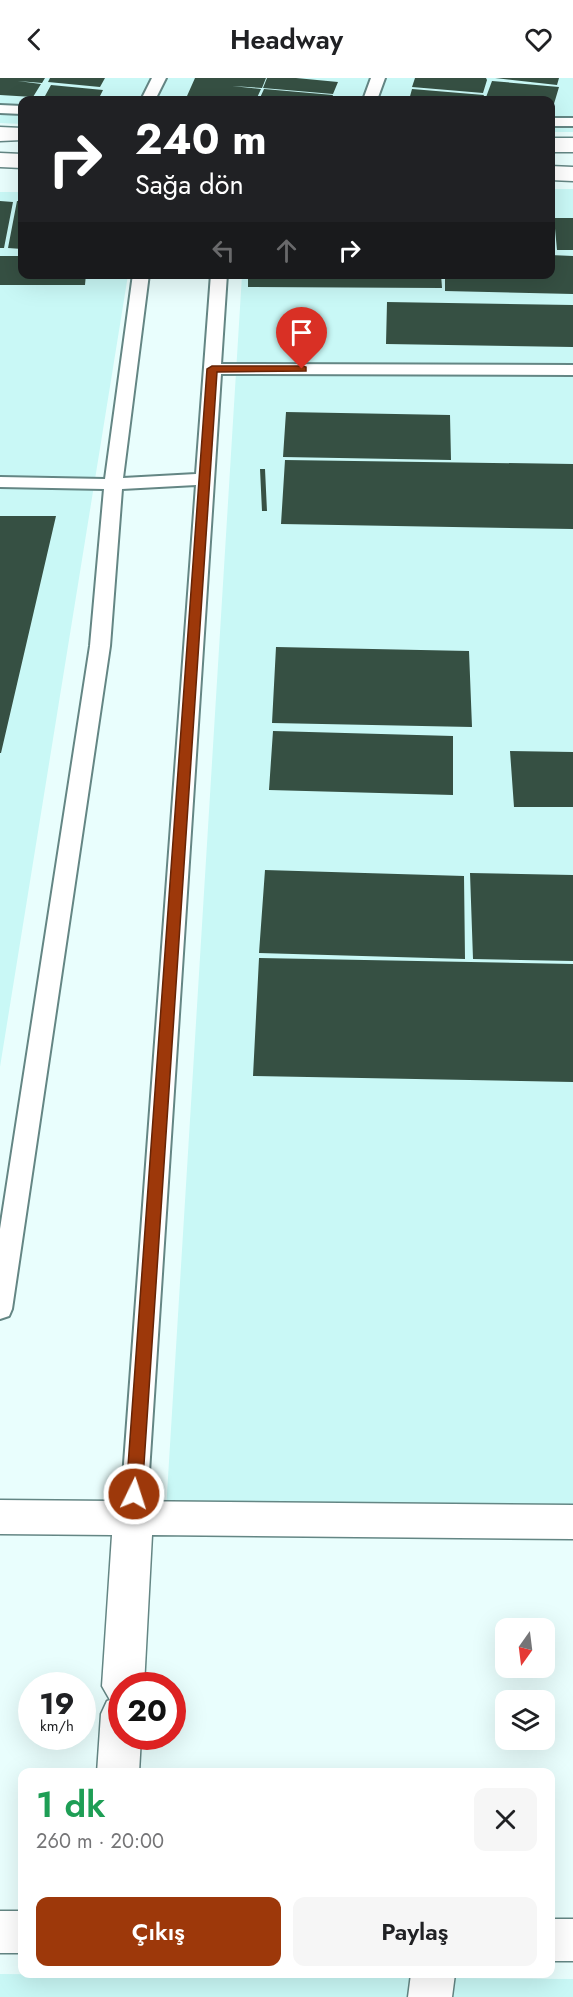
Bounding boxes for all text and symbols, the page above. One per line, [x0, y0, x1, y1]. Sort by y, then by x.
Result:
text: Headway [230, 20, 343, 59]
icon: back [18, 23, 51, 56]
icon: heart [522, 23, 555, 56]
text: 240 m [135, 109, 267, 170]
icon: right [36, 120, 114, 198]
text: Sağa dön [135, 165, 244, 204]
icon: left [207, 234, 240, 267]
icon: ahead [270, 234, 303, 267]
icon: right [333, 234, 366, 267]
pin [276, 307, 327, 369]
icon: arrive [285, 316, 318, 349]
position arrow [102, 1462, 166, 1526]
north arrow [495, 1618, 555, 1678]
map controls [495, 1618, 555, 1750]
speed limit sign: 20 [108, 1672, 186, 1750]
text: 19 [39, 1682, 75, 1725]
button: layers [495, 1690, 555, 1750]
text: km/h [40, 1715, 74, 1737]
text: 1 dk [36, 1778, 105, 1830]
button: close [474, 1788, 537, 1851]
text: 260 m · 20:00 [36, 1827, 164, 1856]
button: Çıkış [36, 1897, 281, 1966]
button: Paylaş [293, 1897, 537, 1966]

